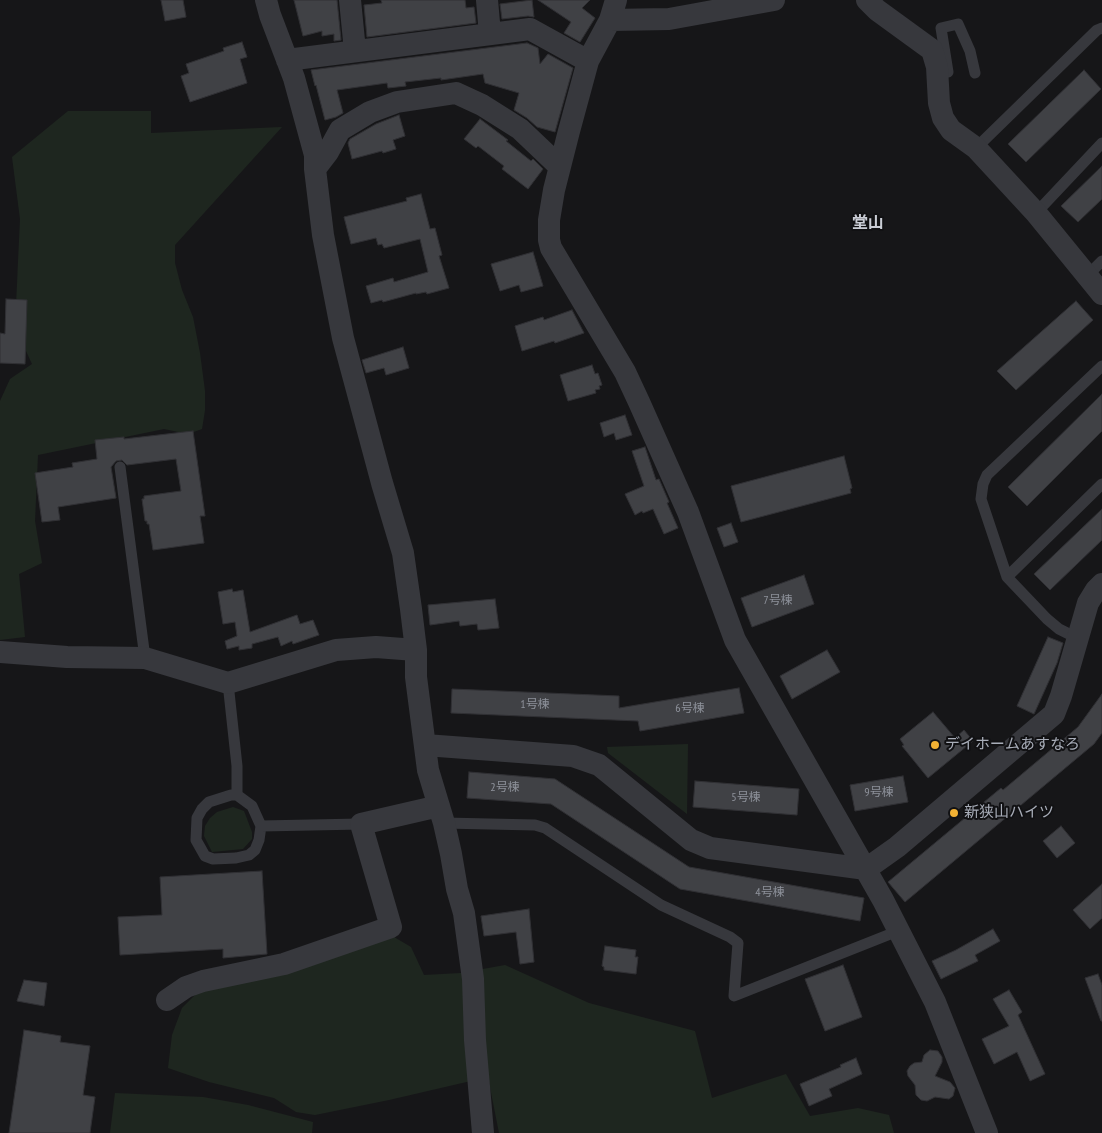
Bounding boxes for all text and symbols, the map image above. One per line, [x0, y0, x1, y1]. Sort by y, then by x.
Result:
district label: 堂山 [852, 213, 884, 233]
house number: 7号棟 [763, 594, 793, 608]
house number: 1号棟 [520, 698, 550, 712]
house number: 6号棟 [675, 702, 705, 716]
place label: デイホームあすなろ [945, 736, 1080, 754]
marker: デイホームあすなろ [929, 739, 941, 751]
house number: 2号棟 [490, 781, 520, 795]
house number: 9号棟 [864, 786, 894, 800]
house number: 5号棟 [731, 791, 761, 805]
place label: 新狭山ハイツ [964, 804, 1054, 822]
marker: 新狭山ハイツ [948, 807, 960, 819]
house number: 4号棟 [755, 886, 785, 900]

